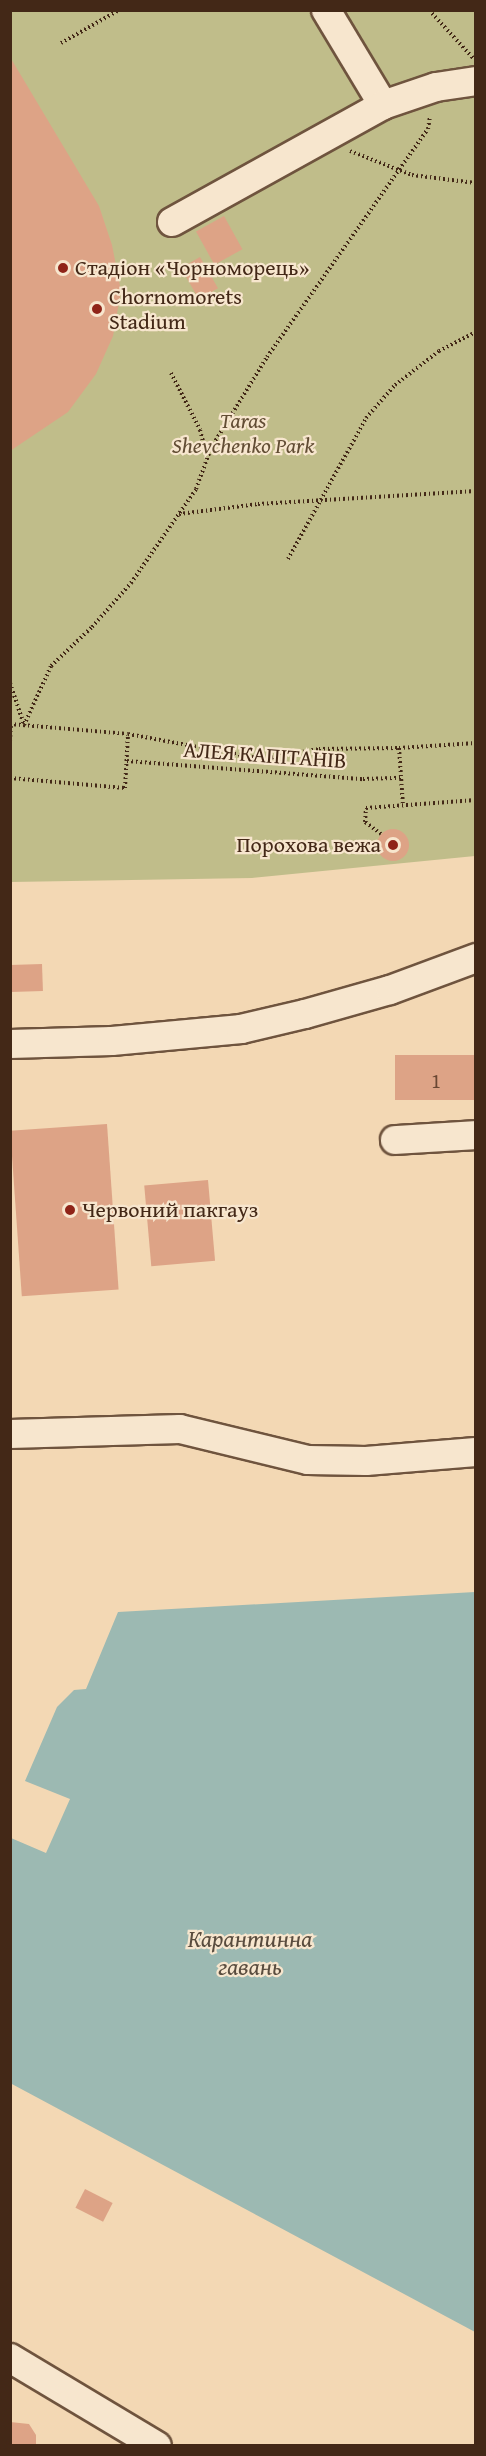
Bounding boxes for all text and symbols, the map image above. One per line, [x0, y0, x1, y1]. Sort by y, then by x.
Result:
place label: Стадіон «Чорноморець» [75, 255, 309, 281]
marker: Стадіон «Чорноморець» [56, 261, 70, 275]
place label: Chornomorets Stadium [109, 283, 242, 334]
marker: Chornomorets Stadium [90, 302, 104, 316]
park label: Taras Shevchenko Park [172, 407, 314, 458]
street label: АЛЕЯ КАПІТАНІВ [183, 736, 347, 774]
place label: Порохова вежа [236, 832, 381, 858]
marker: Порохова вежа [386, 838, 400, 852]
house number: 1 [431, 1068, 441, 1092]
place label: Червоний пакгауз [82, 1197, 258, 1223]
marker: Червоний пакгауз [63, 1203, 77, 1217]
water label: Карантинна гавань [188, 1925, 312, 1981]

